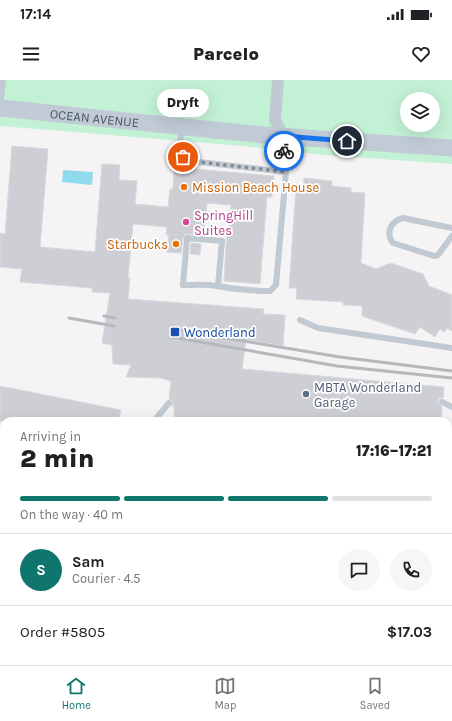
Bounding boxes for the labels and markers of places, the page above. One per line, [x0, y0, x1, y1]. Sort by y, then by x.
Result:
callout: Dryft [157, 89, 209, 117]
pin [330, 124, 364, 158]
pin [166, 140, 200, 174]
place label: Mission Beach House [192, 180, 320, 195]
marker: Mission Beach House [179, 182, 189, 192]
place label: SpringHill Suites [194, 208, 253, 238]
marker: SpringHill Suites [181, 217, 191, 227]
place label: Starbucks [107, 237, 168, 252]
marker: Starbucks [171, 239, 181, 249]
place label: Wonderland [184, 325, 256, 340]
marker: Wonderland [169, 326, 181, 338]
place label: MBTA Wonderland Garage [314, 380, 421, 410]
marker: MBTA Wonderland Garage [301, 389, 311, 399]

